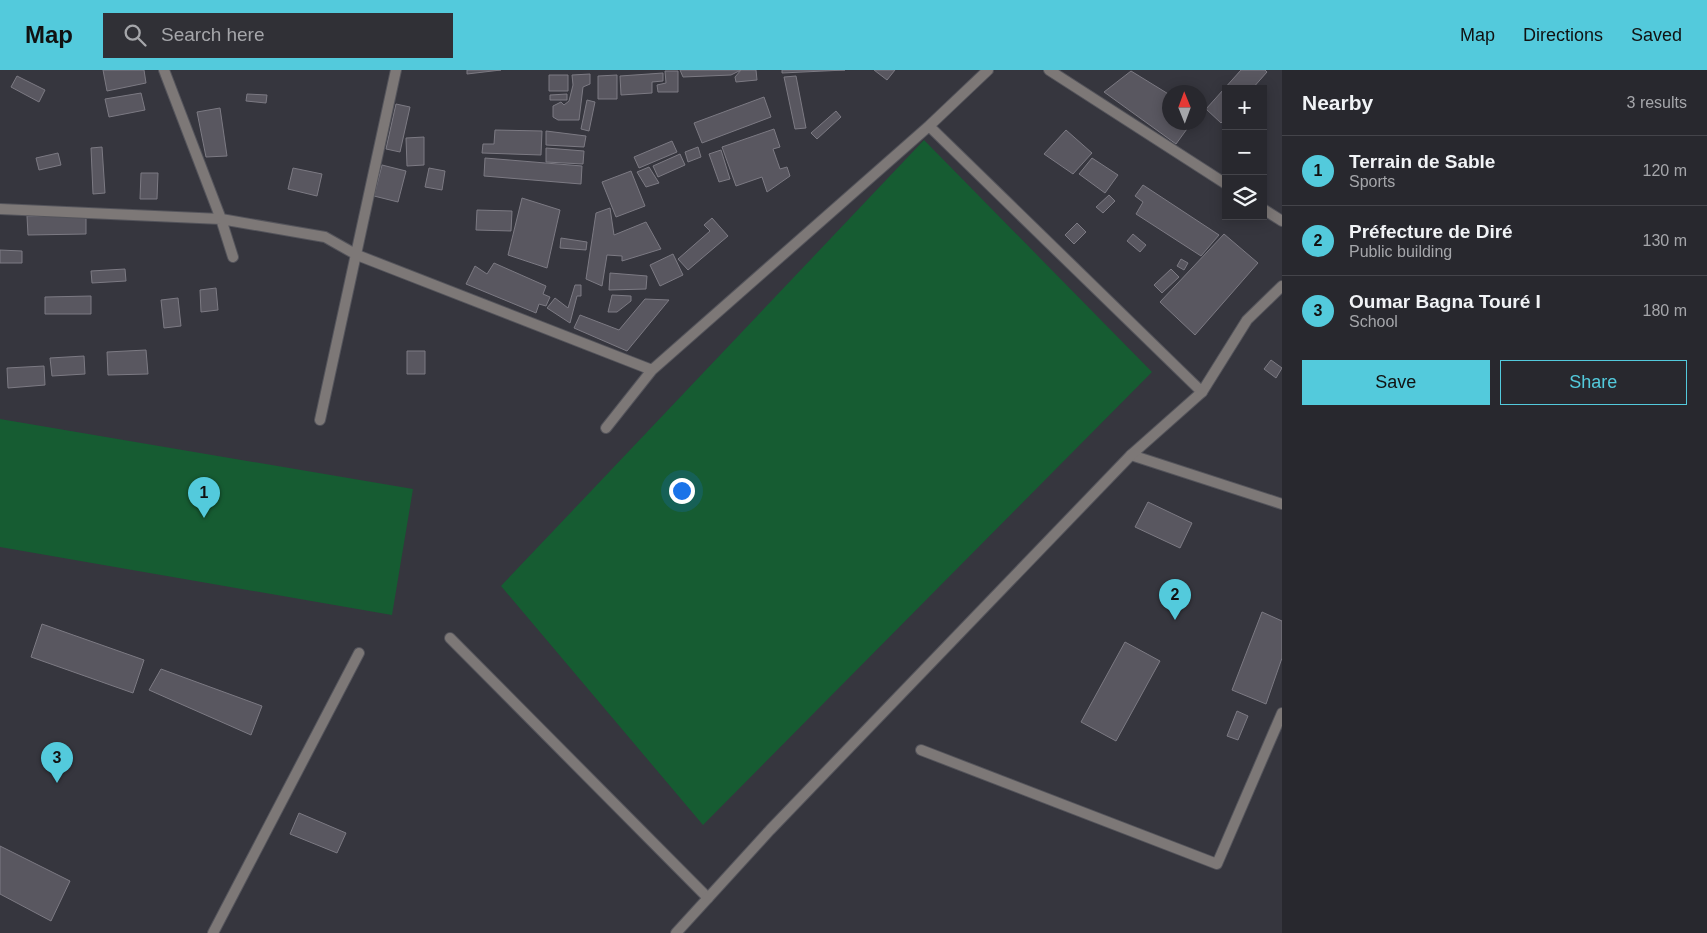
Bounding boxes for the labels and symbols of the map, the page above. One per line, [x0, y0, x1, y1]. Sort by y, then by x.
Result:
north arrow [1162, 85, 1207, 130]
pin: 1 [188, 477, 220, 518]
your location [669, 478, 695, 504]
pin: 2 [1159, 579, 1191, 620]
pin: 3 [41, 742, 73, 783]

